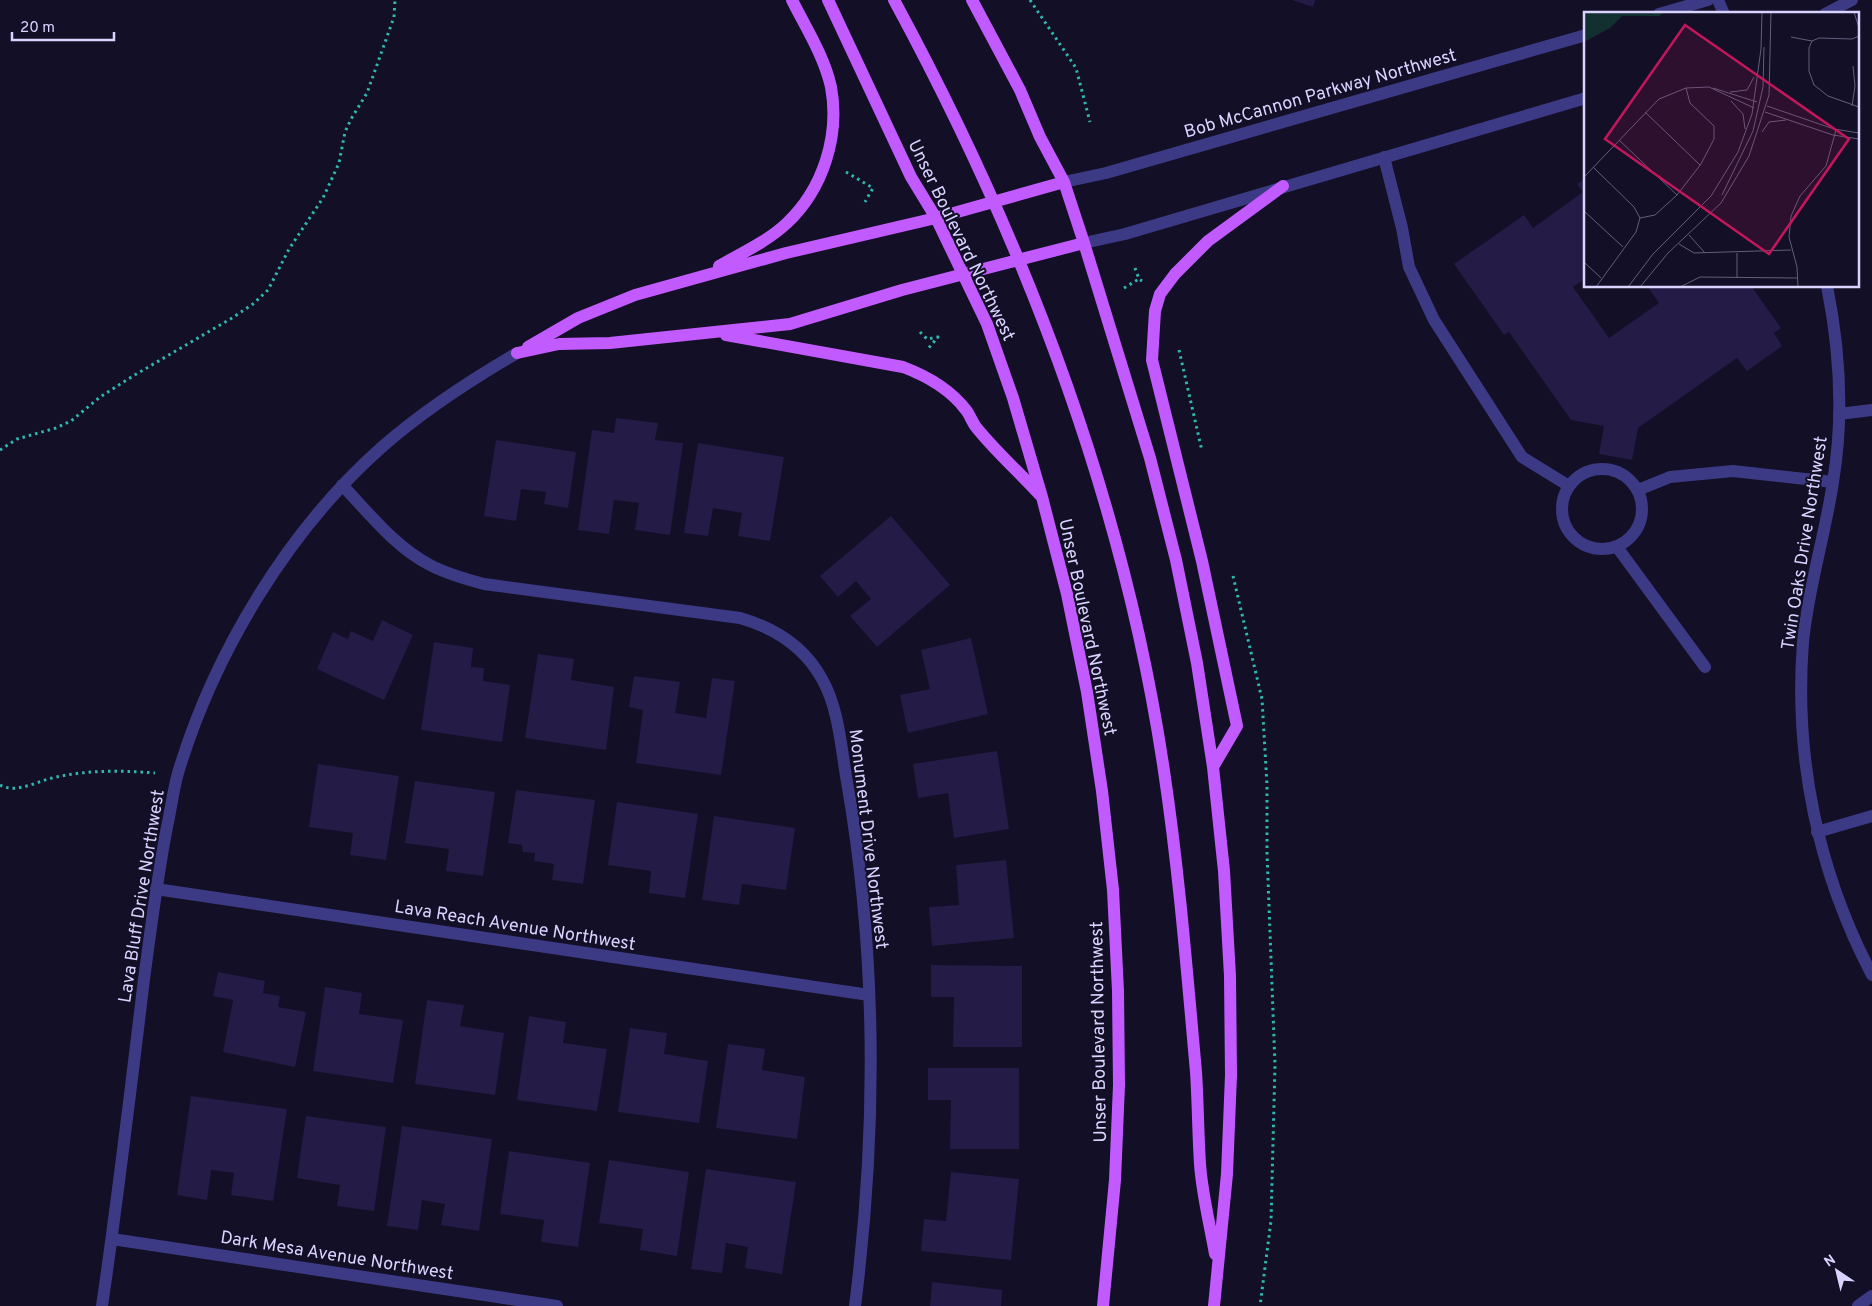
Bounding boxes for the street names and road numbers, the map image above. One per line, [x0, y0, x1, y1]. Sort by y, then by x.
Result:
street label: Bob McCannon Parkway Northwest [1182, 44, 1459, 144]
street label: Unser Boulevard Northwest [902, 136, 1019, 345]
street label: Twin Oaks Drive Northwest [1777, 435, 1834, 652]
street label: Unser Boulevard Northwest [1052, 517, 1121, 738]
street label: Monument Drive Northwest [843, 728, 892, 951]
street label: Lava Bluff Drive Northwest [114, 788, 171, 1005]
street label: Lava Reach Avenue Northwest [393, 896, 637, 957]
street label: Unser Boulevard Northwest [1086, 921, 1113, 1143]
street label: Dark Mesa Avenue Northwest [219, 1227, 455, 1286]

